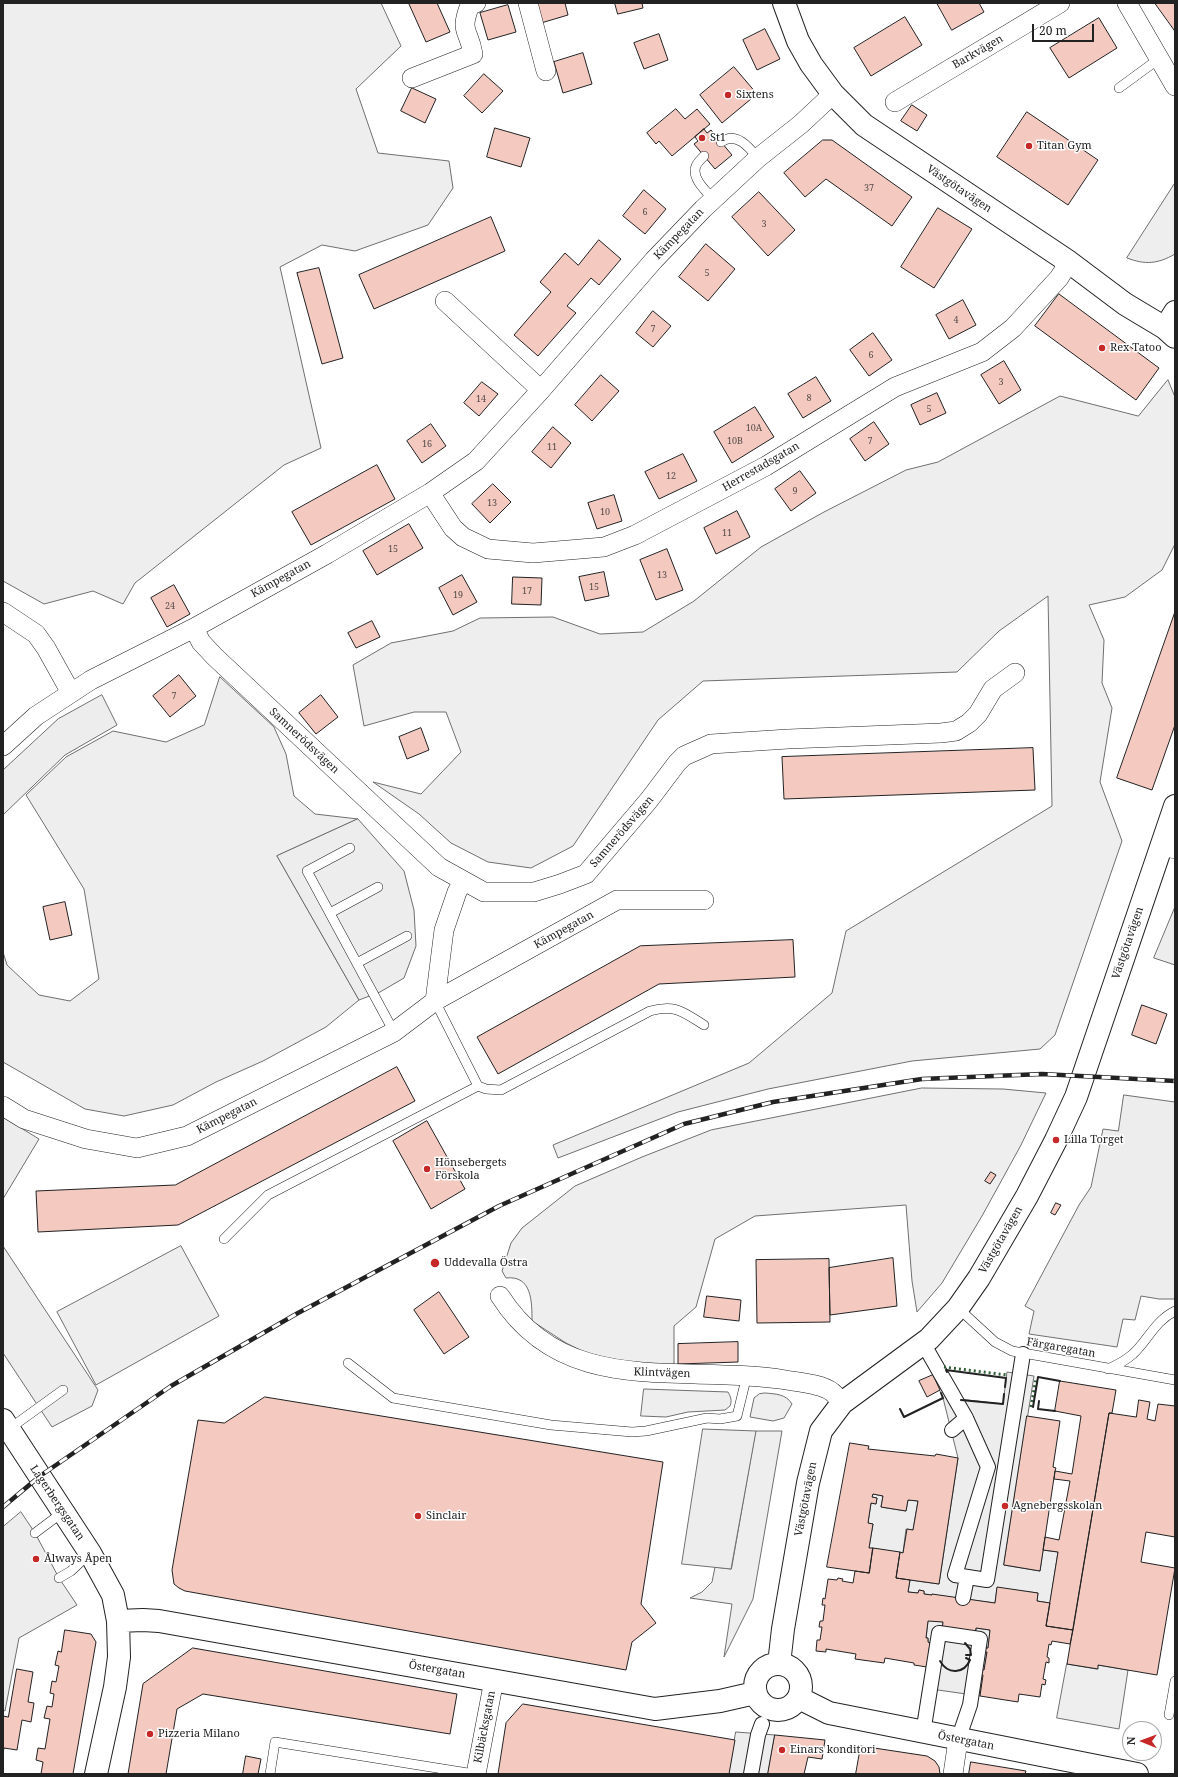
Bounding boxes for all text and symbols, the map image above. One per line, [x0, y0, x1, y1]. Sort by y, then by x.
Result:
scale bar [1034, 16, 1096, 42]
text: 20 m [1039, 22, 1067, 39]
street label: Barkvägen [950, 32, 1006, 72]
place label: Sixtens [736, 88, 774, 102]
marker: Sixtens [723, 90, 733, 100]
place label: St1 [710, 131, 726, 145]
marker: St1 [697, 133, 707, 143]
place label: Titan Gym [1037, 139, 1092, 153]
marker: Titan Gym [1024, 141, 1034, 151]
street label: Västgötavägen [924, 162, 994, 216]
house number: 37 [864, 183, 874, 193]
street label: Kämpegatan [651, 206, 707, 262]
house number: 6 [642, 207, 648, 217]
house number: 3 [761, 219, 767, 229]
house number: 5 [704, 268, 710, 278]
house number: 4 [953, 315, 959, 325]
house number: 7 [650, 324, 656, 334]
place label: Rex Tatoo [1110, 341, 1161, 355]
marker: Rex Tatoo [1097, 343, 1107, 353]
house number: 6 [868, 350, 874, 360]
house number: 3 [998, 377, 1004, 387]
house number: 8 [806, 393, 812, 403]
house number: 14 [476, 394, 486, 404]
house number: 5 [926, 404, 932, 414]
house number: 10A [746, 423, 762, 433]
house number: 10B [727, 436, 743, 446]
house number: 7 [867, 436, 873, 446]
house number: 16 [422, 439, 432, 449]
street label: Herrestadsgatan [720, 440, 802, 494]
house number: 11 [547, 442, 557, 452]
house number: 12 [666, 471, 676, 481]
house number: 9 [792, 486, 798, 496]
house number: 13 [487, 498, 497, 508]
house number: 10 [600, 507, 610, 517]
house number: 11 [722, 528, 732, 538]
house number: 15 [388, 544, 398, 554]
street label: Kämpegatan [249, 557, 313, 601]
house number: 13 [657, 570, 667, 580]
house number: 15 [589, 582, 599, 592]
house number: 17 [522, 586, 532, 596]
house number: 19 [453, 590, 463, 600]
house number: 24 [165, 601, 175, 611]
house number: 7 [171, 691, 177, 701]
street label: Samnerödsvägen [266, 705, 342, 777]
street label: Samnerödsvägen [587, 794, 657, 870]
street label: Västgötavägen [1109, 905, 1147, 981]
street label: Kämpegatan [532, 908, 596, 952]
street label: Kämpegatan [195, 1095, 259, 1137]
place label: Lilla Torget [1064, 1133, 1124, 1147]
marker: Lilla Torget [1051, 1135, 1061, 1145]
place label: Hönsebergets Förskola [435, 1156, 506, 1182]
marker: Hönsebergets Förskola [422, 1164, 432, 1174]
street label: Västgötavägen [976, 1204, 1026, 1276]
place label: Uddevalla Östra [444, 1256, 528, 1270]
marker: Uddevalla Östra [429, 1257, 441, 1269]
street label: Färgaregatan [1025, 1335, 1097, 1361]
street label: Klintvägen [633, 1365, 691, 1381]
street label: Västgötavägen [792, 1461, 820, 1537]
street label: Lagerbergsgatan [27, 1463, 87, 1543]
place label: Agnebergsskolan [1013, 1499, 1102, 1513]
marker: Agnebergsskolan [1000, 1501, 1010, 1511]
place label: Sinclair [426, 1509, 466, 1523]
marker: Sinclair [413, 1511, 423, 1521]
place label: Ålways Åpen [44, 1552, 112, 1566]
marker: Ålways Åpen [31, 1554, 41, 1564]
street label: Östergatan [408, 1659, 466, 1681]
street label: Kilbäcksgatan [471, 1690, 499, 1764]
north arrow [1122, 1721, 1162, 1761]
place label: Pizzeria Milano [158, 1727, 240, 1741]
marker: Pizzeria Milano [145, 1729, 155, 1739]
street label: Östergatan [937, 1729, 995, 1753]
text: N [1123, 1736, 1138, 1745]
place label: Einars konditori [790, 1743, 876, 1757]
marker: Einars konditori [777, 1745, 787, 1755]

